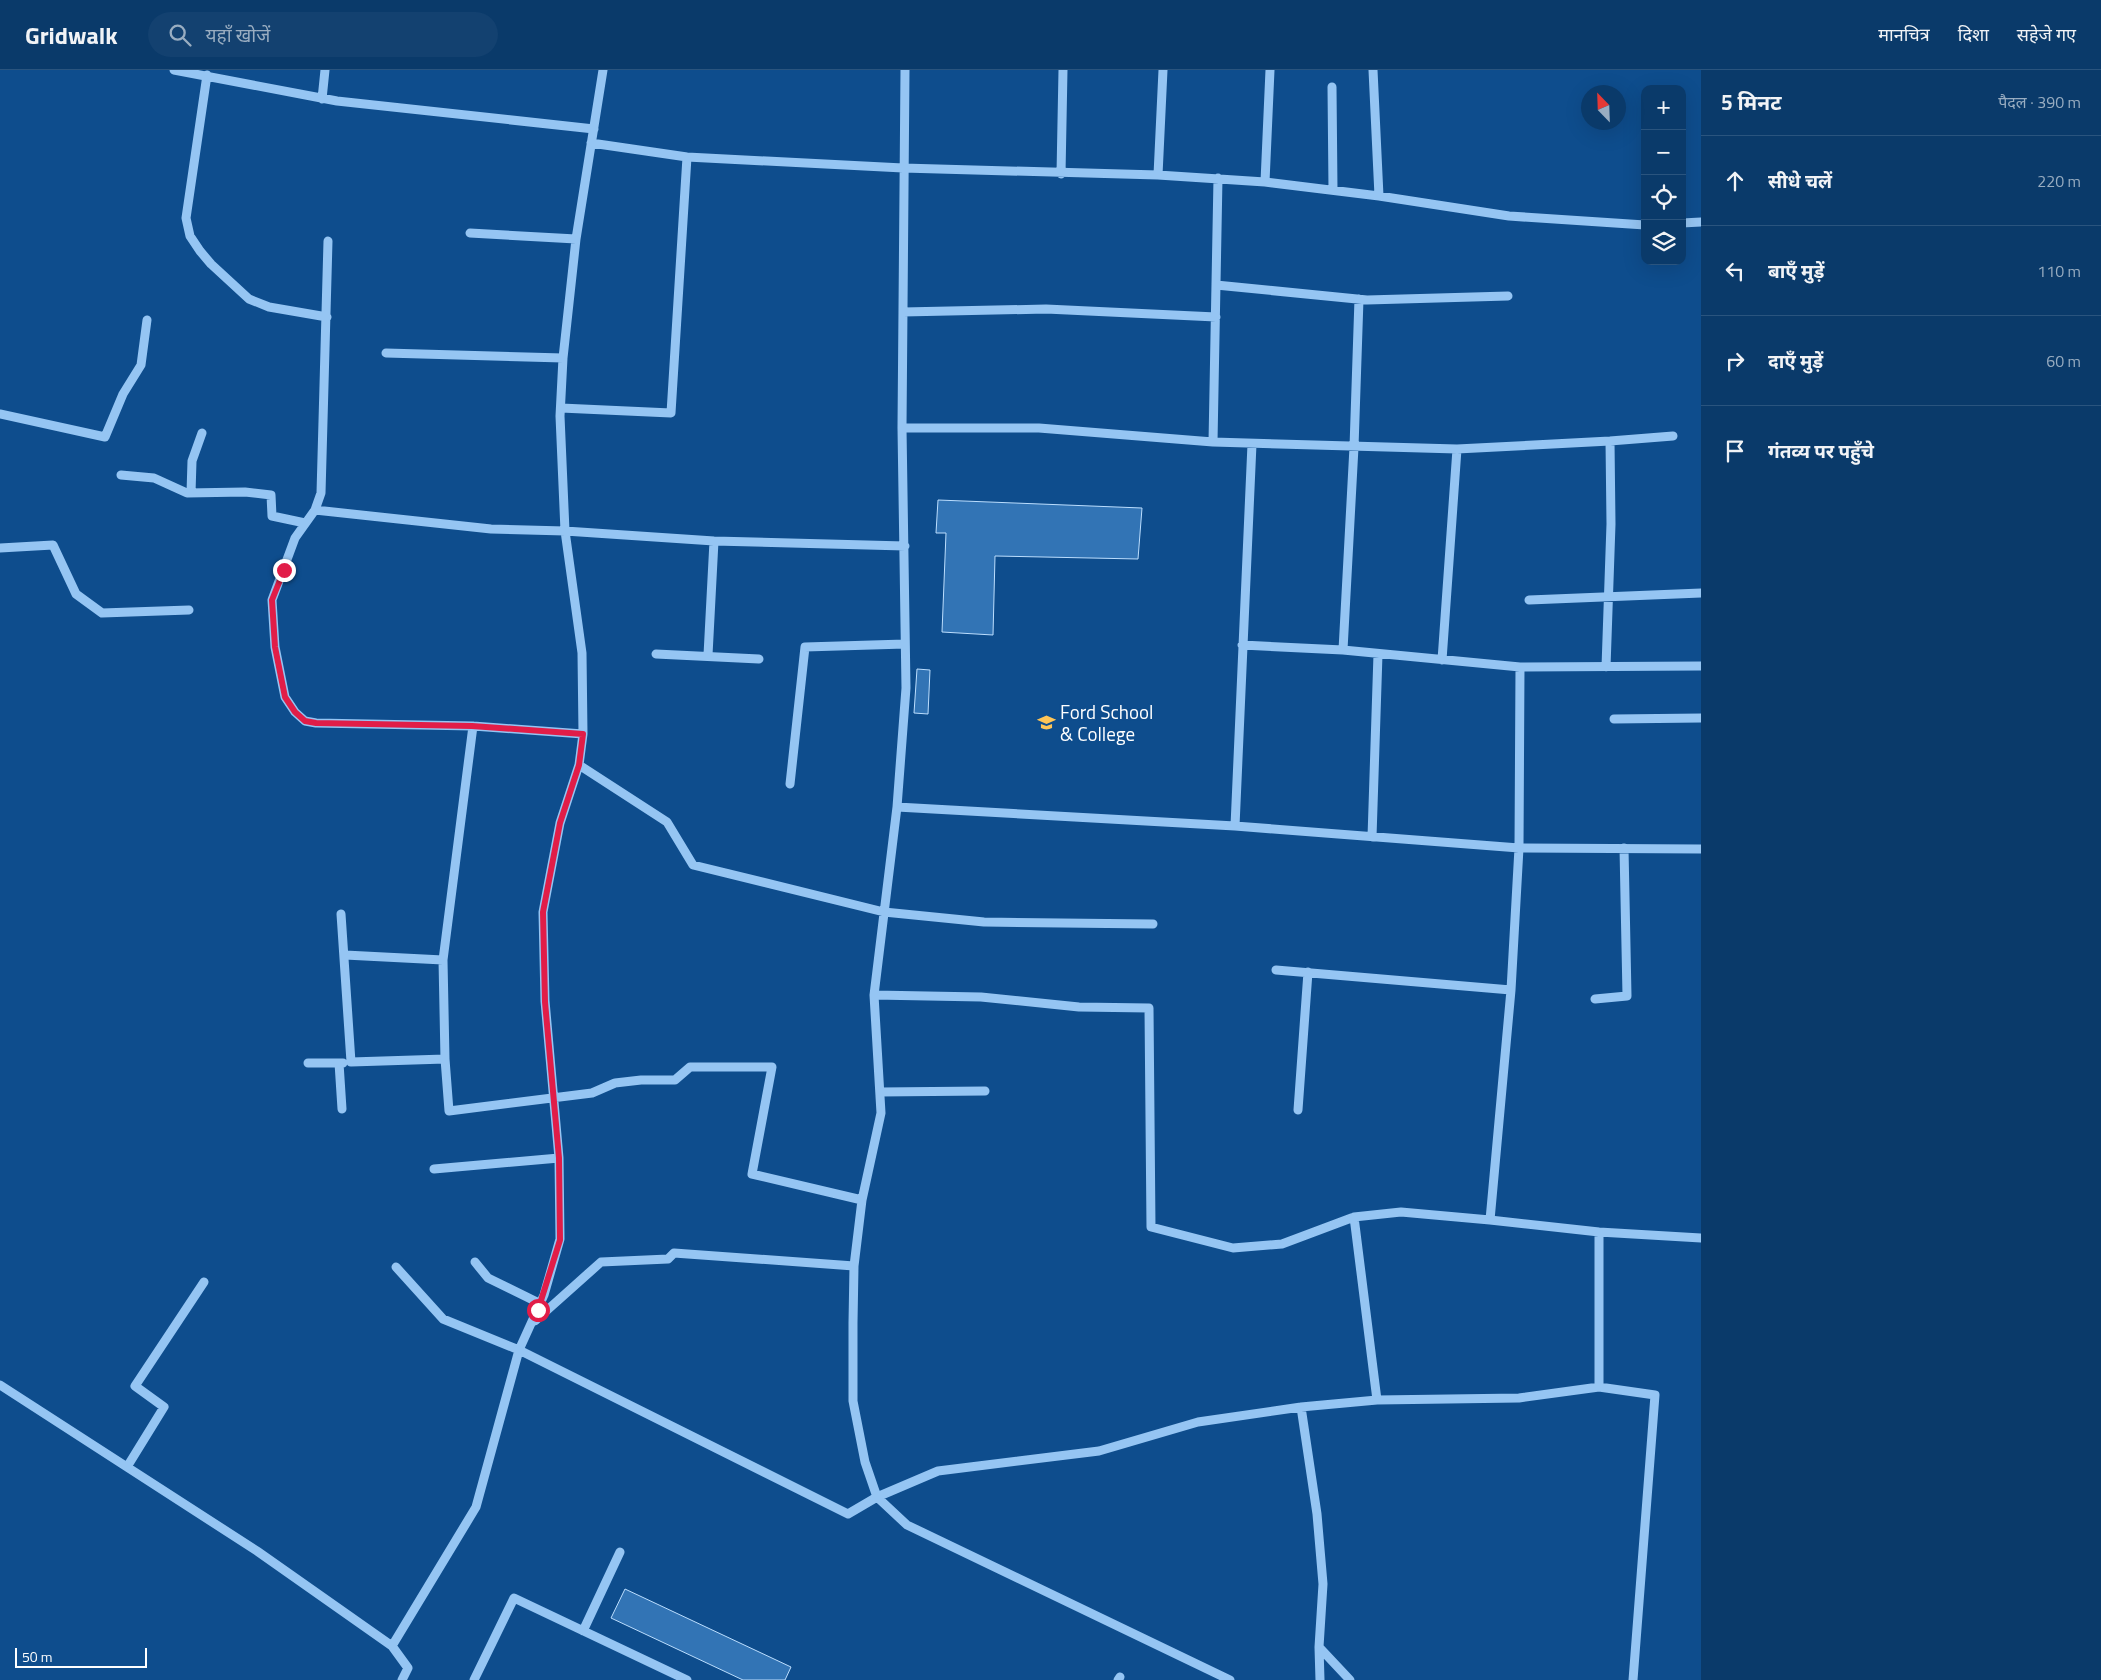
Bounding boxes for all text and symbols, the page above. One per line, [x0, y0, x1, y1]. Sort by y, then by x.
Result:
search box [148, 12, 498, 57]
text: Gridwalk [25, 17, 118, 53]
text: यहाँ खोजें [206, 20, 270, 49]
icon: search [166, 21, 194, 49]
text: मानचित्र [1878, 21, 1930, 48]
text: दिशा [1958, 21, 1989, 48]
text: सहेजे गए [2017, 21, 2076, 48]
north arrow [1581, 85, 1626, 130]
map controls [1641, 85, 1686, 265]
button: + [1641, 85, 1686, 130]
text: 5 मिनट [1721, 86, 1781, 118]
text: पैदल · 390 m [1998, 90, 2081, 114]
button: − [1641, 130, 1686, 175]
text: सीधे चलें [1768, 166, 1832, 195]
icon: ahead [1721, 167, 1749, 195]
text: 220 m [2037, 169, 2081, 193]
button: locate [1641, 175, 1686, 220]
button: layers [1641, 220, 1686, 265]
text: बाएँ मुड़ें [1768, 256, 1824, 285]
icon: left [1721, 257, 1749, 285]
text: 110 m [2037, 259, 2081, 283]
text: दाएँ मुड़ें [1768, 346, 1823, 375]
icon: right [1721, 347, 1749, 375]
text: 60 m [2046, 349, 2081, 373]
text: गंतव्य पर पहुँचे [1768, 436, 1874, 465]
icon: arrive [1721, 437, 1749, 465]
route end [273, 559, 296, 582]
place label: Ford School & College [1060, 697, 1153, 748]
school or university icon: Ford School & College [1036, 712, 1056, 732]
route start [527, 1299, 550, 1322]
scale bar [15, 1645, 148, 1668]
text: 50 m [22, 1646, 52, 1667]

